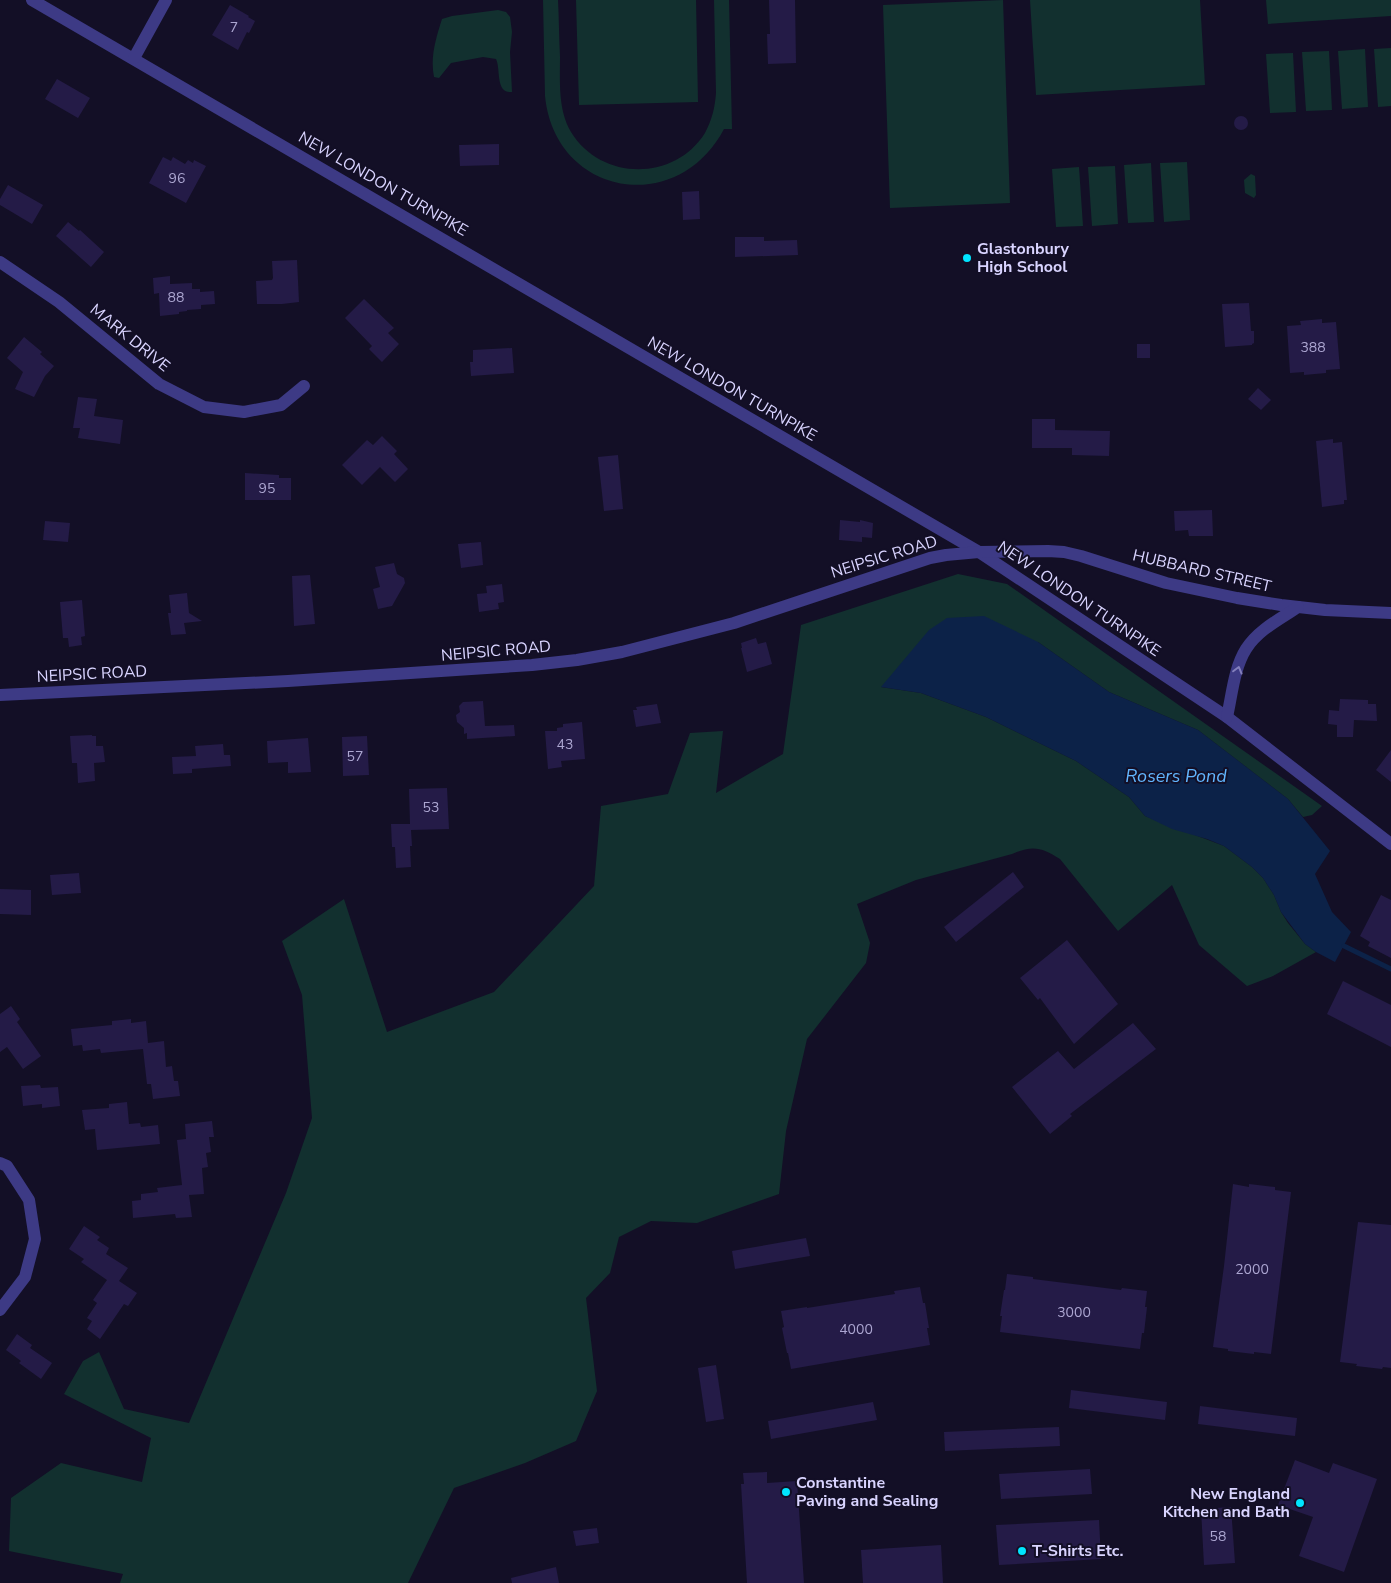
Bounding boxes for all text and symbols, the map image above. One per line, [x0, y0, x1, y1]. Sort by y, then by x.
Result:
house number: 7 [230, 18, 238, 37]
street label: NEW LONDON TURNPIKE [294, 126, 472, 242]
house number: 96 [169, 169, 185, 188]
place label: Glastonbury High School [977, 238, 1070, 278]
marker: Glastonbury High School [961, 252, 973, 264]
house number: 88 [168, 288, 184, 307]
street label: MARK DRIVE [85, 299, 175, 377]
street label: NEW LONDON TURNPIKE [643, 331, 821, 447]
house number: 388 [1300, 338, 1326, 357]
house number: 95 [259, 479, 275, 498]
street label: NEIPSIC ROAD [828, 530, 940, 584]
street label: NEW LONDON TURNPIKE [993, 536, 1165, 662]
street label: HUBBARD STREET [1130, 544, 1274, 598]
street label: NEIPSIC ROAD [440, 635, 552, 667]
street label: NEIPSIC ROAD [36, 660, 148, 688]
one-way arrow [1232, 665, 1243, 674]
house number: 43 [557, 735, 573, 754]
house number: 57 [347, 747, 363, 766]
water label: Rosers Pond [1125, 764, 1227, 788]
house number: 53 [423, 798, 439, 817]
house number: 2000 [1235, 1260, 1269, 1279]
house number: 3000 [1057, 1303, 1091, 1322]
house number: 4000 [839, 1320, 873, 1339]
place label: Constantine Paving and Sealing [796, 1472, 938, 1512]
place label: New England Kitchen and Bath [1163, 1483, 1290, 1523]
marker: Constantine Paving and Sealing [780, 1486, 792, 1498]
marker: New England Kitchen and Bath [1294, 1497, 1306, 1509]
house number: 58 [1210, 1527, 1226, 1546]
place label: T-Shirts Etc. [1032, 1540, 1124, 1562]
marker: T-Shirts Etc. [1016, 1545, 1028, 1557]

